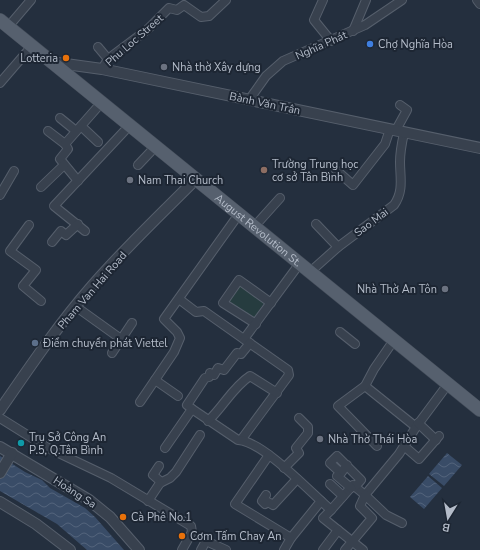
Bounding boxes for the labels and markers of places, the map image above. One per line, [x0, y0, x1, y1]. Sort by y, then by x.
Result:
place label: Chợ Nghĩa Hòa [378, 37, 453, 52]
marker: Chợ Nghĩa Hòa [365, 39, 375, 49]
place label: Lotteria [20, 51, 58, 66]
marker: Lotteria [61, 53, 71, 63]
place label: Nhà thờ Xây dựng [172, 60, 261, 75]
marker: Nhà thờ Xây dựng [159, 62, 169, 72]
place label: Trường Trung học cơ sở Tân Bình [272, 157, 358, 185]
marker: Trường Trung học cơ sở Tân Bình [259, 165, 269, 175]
place label: Nam Thai Church [138, 173, 223, 188]
marker: Nam Thai Church [125, 175, 135, 185]
place label: Nhà Thờ An Tôn [357, 282, 437, 297]
marker: Nhà Thờ An Tôn [440, 284, 450, 294]
place label: Điểm chuyển phát Viettel [42, 336, 168, 351]
marker: Điểm chuyển phát Viettel [30, 338, 40, 348]
place label: Trụ Sở Công An P.5, Q.Tân Bình [29, 430, 106, 458]
place label: Nhà Thờ Thái Hòa [328, 432, 417, 447]
marker: Nhà Thờ Thái Hòa [315, 434, 325, 444]
marker: Trụ Sở Công An P.5, Q.Tân Bình [16, 438, 26, 448]
place label: Cà Phê No.1 [131, 510, 192, 525]
marker: Cà Phê No.1 [118, 512, 128, 522]
place label: Cơm Tấm Chay An [190, 529, 281, 544]
marker: Cơm Tấm Chay An [177, 531, 187, 541]

